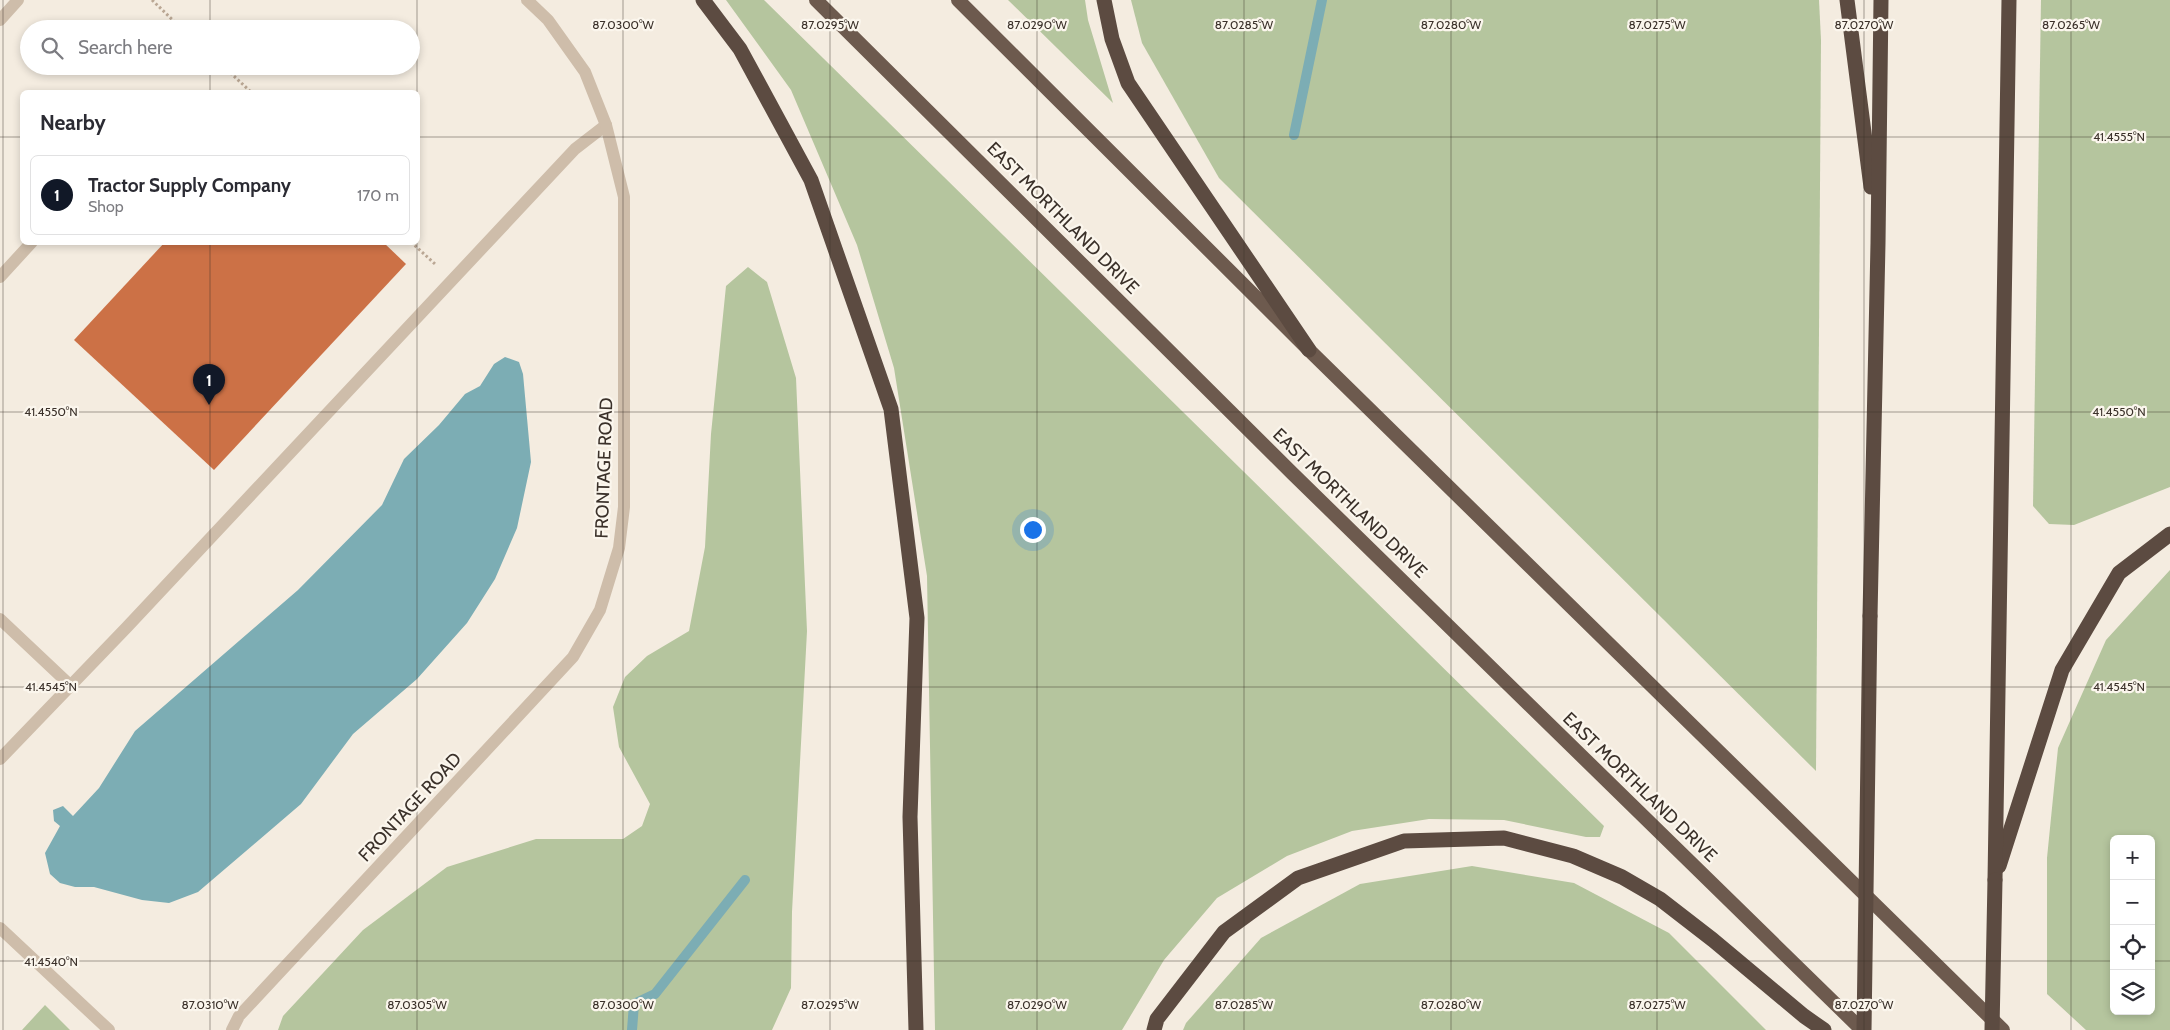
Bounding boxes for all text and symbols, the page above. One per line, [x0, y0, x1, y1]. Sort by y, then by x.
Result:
text: 87.0300°W [592, 17, 654, 32]
text: 87.0295°W [801, 17, 860, 32]
text: 87.0290°W [1007, 17, 1068, 32]
text: 87.0285°W [1215, 17, 1274, 32]
text: 87.0280°W [1421, 17, 1482, 32]
text: 87.0275°W [1628, 17, 1686, 32]
text: 87.0270°W [1835, 17, 1894, 32]
text: 87.0265°W [2042, 17, 2101, 32]
search box [20, 20, 420, 75]
icon: search [38, 34, 66, 62]
text: Search here [78, 36, 172, 59]
text: Nearby [40, 110, 106, 135]
text: 41.4555°N [2093, 129, 2145, 144]
street label: EAST MORTHLAND DRIVE [982, 137, 1144, 299]
text: Tractor Supply Company [88, 174, 291, 197]
text: 1 [54, 186, 60, 205]
text: 170 m [357, 186, 399, 205]
text: Shop [88, 197, 124, 216]
pin: 1 [193, 364, 225, 405]
street label: FRONTAGE ROAD [591, 397, 617, 539]
text: 41.4550°N [24, 404, 78, 419]
text: 41.4550°N [2092, 404, 2146, 419]
street label: EAST MORTHLAND DRIVE [1268, 424, 1432, 582]
your location [1020, 517, 1046, 543]
text: 41.4545°N [25, 679, 77, 694]
text: 41.4545°N [2093, 679, 2145, 694]
street label: EAST MORTHLAND DRIVE [1558, 708, 1722, 866]
street label: FRONTAGE ROAD [354, 748, 466, 866]
map controls [2110, 835, 2155, 1015]
button: + [2110, 835, 2155, 880]
button: − [2110, 880, 2155, 925]
button: locate [2110, 925, 2155, 970]
text: 41.4540°N [24, 954, 78, 969]
button: layers [2110, 970, 2155, 1015]
text: 87.0310°W [181, 997, 239, 1012]
text: 87.0305°W [387, 997, 448, 1012]
text: 87.0300°W [592, 997, 654, 1012]
text: 87.0295°W [801, 997, 860, 1012]
text: 87.0290°W [1007, 997, 1068, 1012]
text: 87.0285°W [1215, 997, 1274, 1012]
text: 87.0280°W [1421, 997, 1482, 1012]
text: 87.0275°W [1628, 997, 1686, 1012]
text: 87.0270°W [1835, 997, 1894, 1012]

